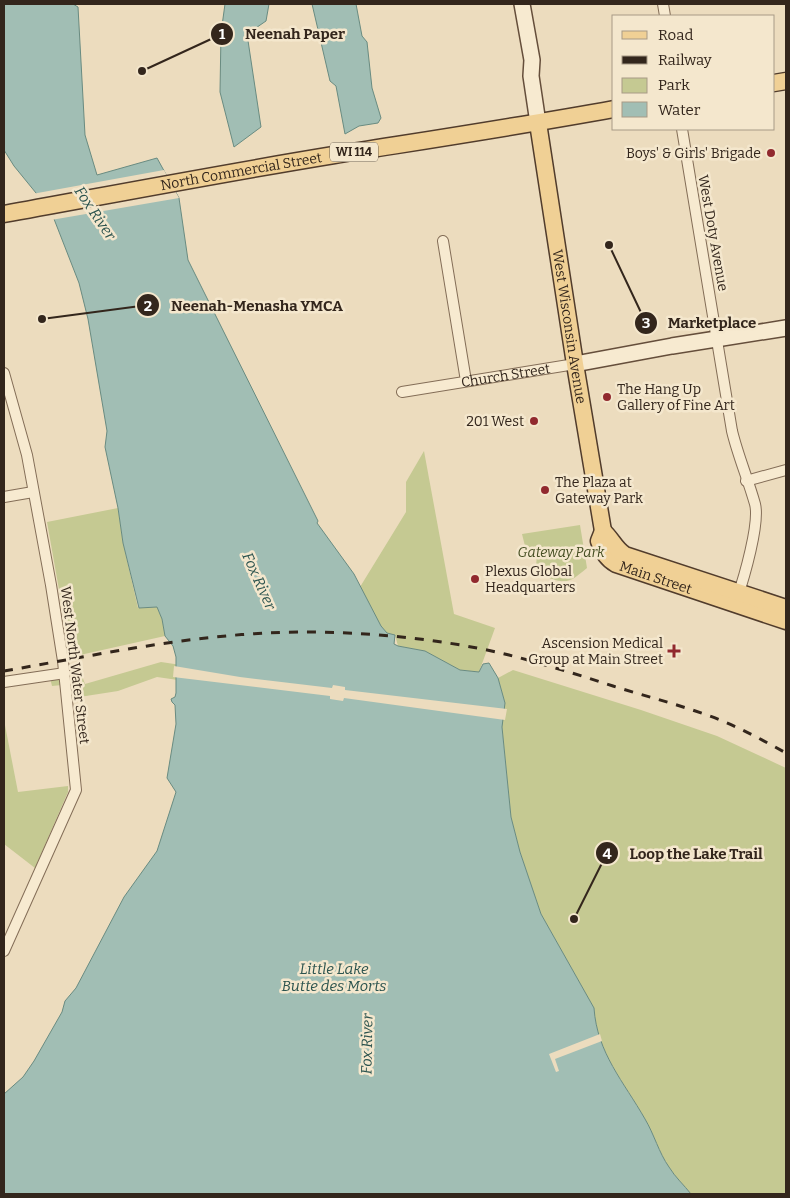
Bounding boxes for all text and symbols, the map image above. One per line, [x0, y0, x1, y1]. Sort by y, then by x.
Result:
legend [612, 15, 775, 130]
callout: Neenah Paper [210, 19, 355, 49]
text: 1 [219, 25, 226, 43]
text: Neenah Paper [245, 25, 345, 43]
text: Road [658, 26, 693, 44]
text: Railway [658, 51, 712, 69]
text: Park [658, 76, 690, 94]
text: Water [658, 101, 701, 119]
road number: WI 114 [330, 142, 378, 162]
place label: Boys' & Girls' Brigade [626, 145, 761, 162]
marker: Boys' & Girls' Brigade [765, 147, 777, 159]
street label: North Commercial Street [159, 149, 323, 194]
street label: West Doty Avenue [694, 173, 732, 293]
water label: Fox River [71, 183, 120, 244]
street label: West Wisconsin Avenue [549, 248, 590, 405]
callout: Neenah-Menasha YMCA [136, 290, 353, 320]
text: 2 [144, 297, 152, 315]
text: Neenah-Menasha YMCA [171, 297, 343, 315]
callout: Marketplace [633, 308, 767, 338]
text: 3 [642, 314, 650, 332]
text: Marketplace [668, 314, 756, 332]
street label: Church Street [460, 360, 551, 391]
place label: The Hang Up Gallery of Fine Art [617, 381, 735, 414]
marker: The Hang Up Gallery of Fine Art [601, 391, 613, 403]
place label: 201 West [466, 413, 524, 430]
marker: 201 West [528, 415, 540, 427]
place label: The Plaza at Gateway Park [555, 474, 643, 507]
marker: The Plaza at Gateway Park [539, 484, 551, 496]
park label: Gateway Park [517, 544, 605, 561]
water label: Fox River [238, 550, 280, 613]
street label: Main Street [617, 557, 694, 597]
place label: Plexus Global Headquarters [485, 563, 575, 596]
marker: Plexus Global Headquarters [469, 573, 481, 585]
street label: West North Water Street [57, 585, 93, 745]
place label: Ascension Medical Group at Main Street [528, 635, 663, 668]
marker: Ascension Medical Group at Main Street [667, 644, 681, 658]
callout: Loop the Lake Trail [595, 838, 773, 868]
text: 4 [602, 845, 612, 863]
text: Loop the Lake Trail [629, 845, 763, 863]
water label: Little Lake Butte des Morts [282, 960, 386, 995]
water label: Fox River [357, 1013, 377, 1074]

